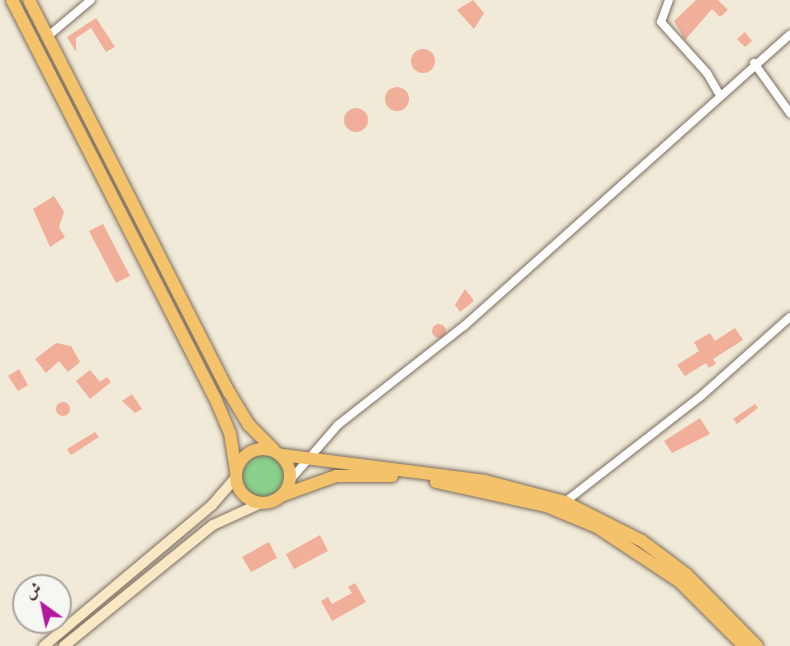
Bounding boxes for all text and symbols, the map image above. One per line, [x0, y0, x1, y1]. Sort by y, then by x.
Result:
north arrow [12, 574, 72, 634]
text: ش [21, 578, 45, 602]

